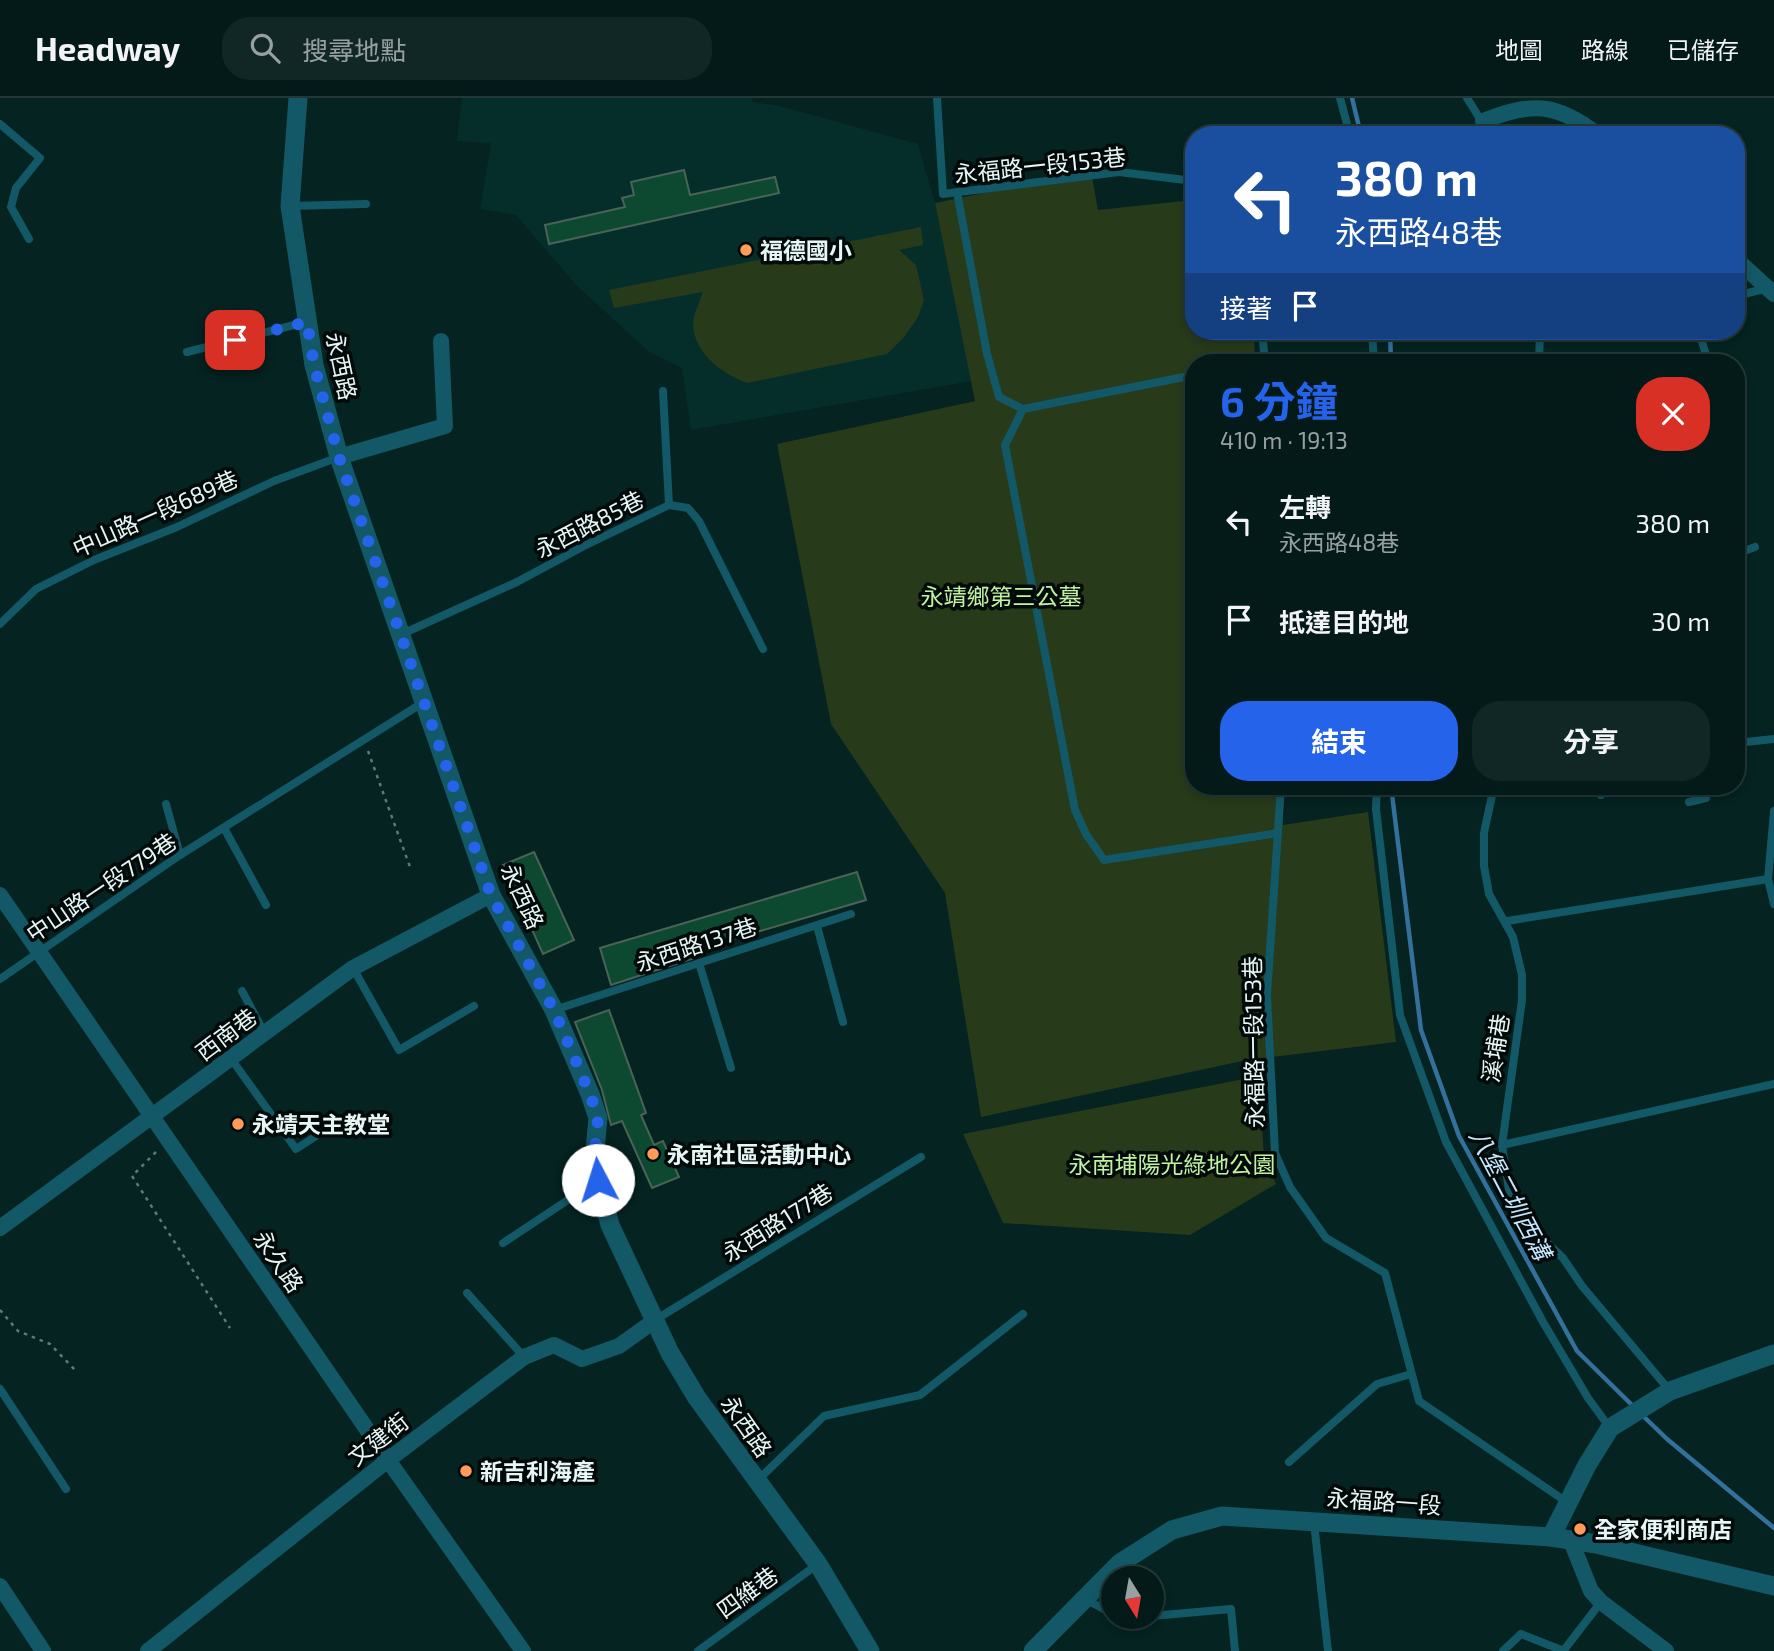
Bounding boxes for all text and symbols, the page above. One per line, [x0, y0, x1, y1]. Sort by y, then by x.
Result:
search box [222, 17, 712, 80]
text: Headway [35, 28, 180, 68]
icon: search [246, 29, 284, 67]
text: 搜尋地點 [302, 34, 406, 65]
text: 地圖 [1495, 35, 1543, 64]
text: 路線 [1581, 35, 1629, 64]
text: 已儲存 [1667, 35, 1739, 64]
street label: 永福路一段153巷 [953, 142, 1127, 188]
text: 380 m [1335, 147, 1478, 206]
icon: left [1220, 154, 1311, 245]
text: 永西路48巷 [1335, 212, 1502, 250]
place label: 福德國小 [760, 236, 852, 264]
marker: 福德國小 [738, 242, 754, 258]
icon: arrive [1286, 287, 1324, 325]
text: 接著 [1220, 292, 1272, 323]
pin [205, 310, 265, 370]
icon: arrive [216, 321, 254, 359]
street label: 永西路 [321, 329, 363, 403]
text: 6 分鐘 [1220, 375, 1338, 425]
button: close [1636, 377, 1710, 451]
text: 410 m · 19:13 [1220, 426, 1348, 454]
street label: 中山路一段689巷 [68, 464, 242, 562]
street label: 永西路85巷 [530, 485, 648, 563]
text: 左轉 [1279, 491, 1331, 522]
icon: left [1220, 503, 1258, 541]
text: 380 m [1636, 507, 1710, 538]
text: 永西路48巷 [1279, 528, 1399, 556]
park label: 永靖鄉第三公墓 [921, 582, 1082, 610]
icon: arrive [1220, 601, 1258, 639]
text: 30 m [1651, 605, 1710, 636]
text: 抵達目的地 [1279, 606, 1409, 637]
button: 結束 [1220, 701, 1458, 781]
button: 分享 [1472, 701, 1710, 781]
street label: 中山路一段779巷 [21, 827, 181, 947]
street label: 永西路 [496, 859, 550, 933]
street label: 永西路137巷 [632, 911, 760, 977]
street label: 永福路一段153巷 [1237, 956, 1269, 1128]
street label: 西南巷 [190, 1002, 262, 1066]
street label: 溪埔巷 [1476, 1012, 1514, 1084]
place label: 永靖天主教堂 [252, 1110, 390, 1138]
marker: 永靖天主教堂 [230, 1116, 246, 1132]
water label: 八堡二圳西溝 [1464, 1124, 1559, 1267]
place label: 永南社區活動中心 [667, 1140, 851, 1168]
position arrow [561, 1143, 635, 1217]
marker: 永南社區活動中心 [645, 1146, 661, 1162]
park label: 永南埔陽光綠地公園 [1069, 1150, 1276, 1178]
street label: 永西路177巷 [717, 1177, 837, 1267]
street label: 永久路 [248, 1225, 310, 1297]
street label: 永西路 [716, 1390, 778, 1462]
street label: 文建街 [342, 1407, 414, 1471]
place label: 新吉利海產 [480, 1457, 595, 1485]
marker: 新吉利海產 [458, 1463, 474, 1479]
street label: 永福路一段 [1326, 1483, 1442, 1519]
place label: 全家便利商店 [1594, 1515, 1732, 1543]
marker: 全家便利商店 [1572, 1521, 1588, 1537]
street label: 四維巷 [711, 1560, 783, 1624]
north arrow [1101, 1566, 1164, 1629]
map controls [1101, 1566, 1164, 1629]

